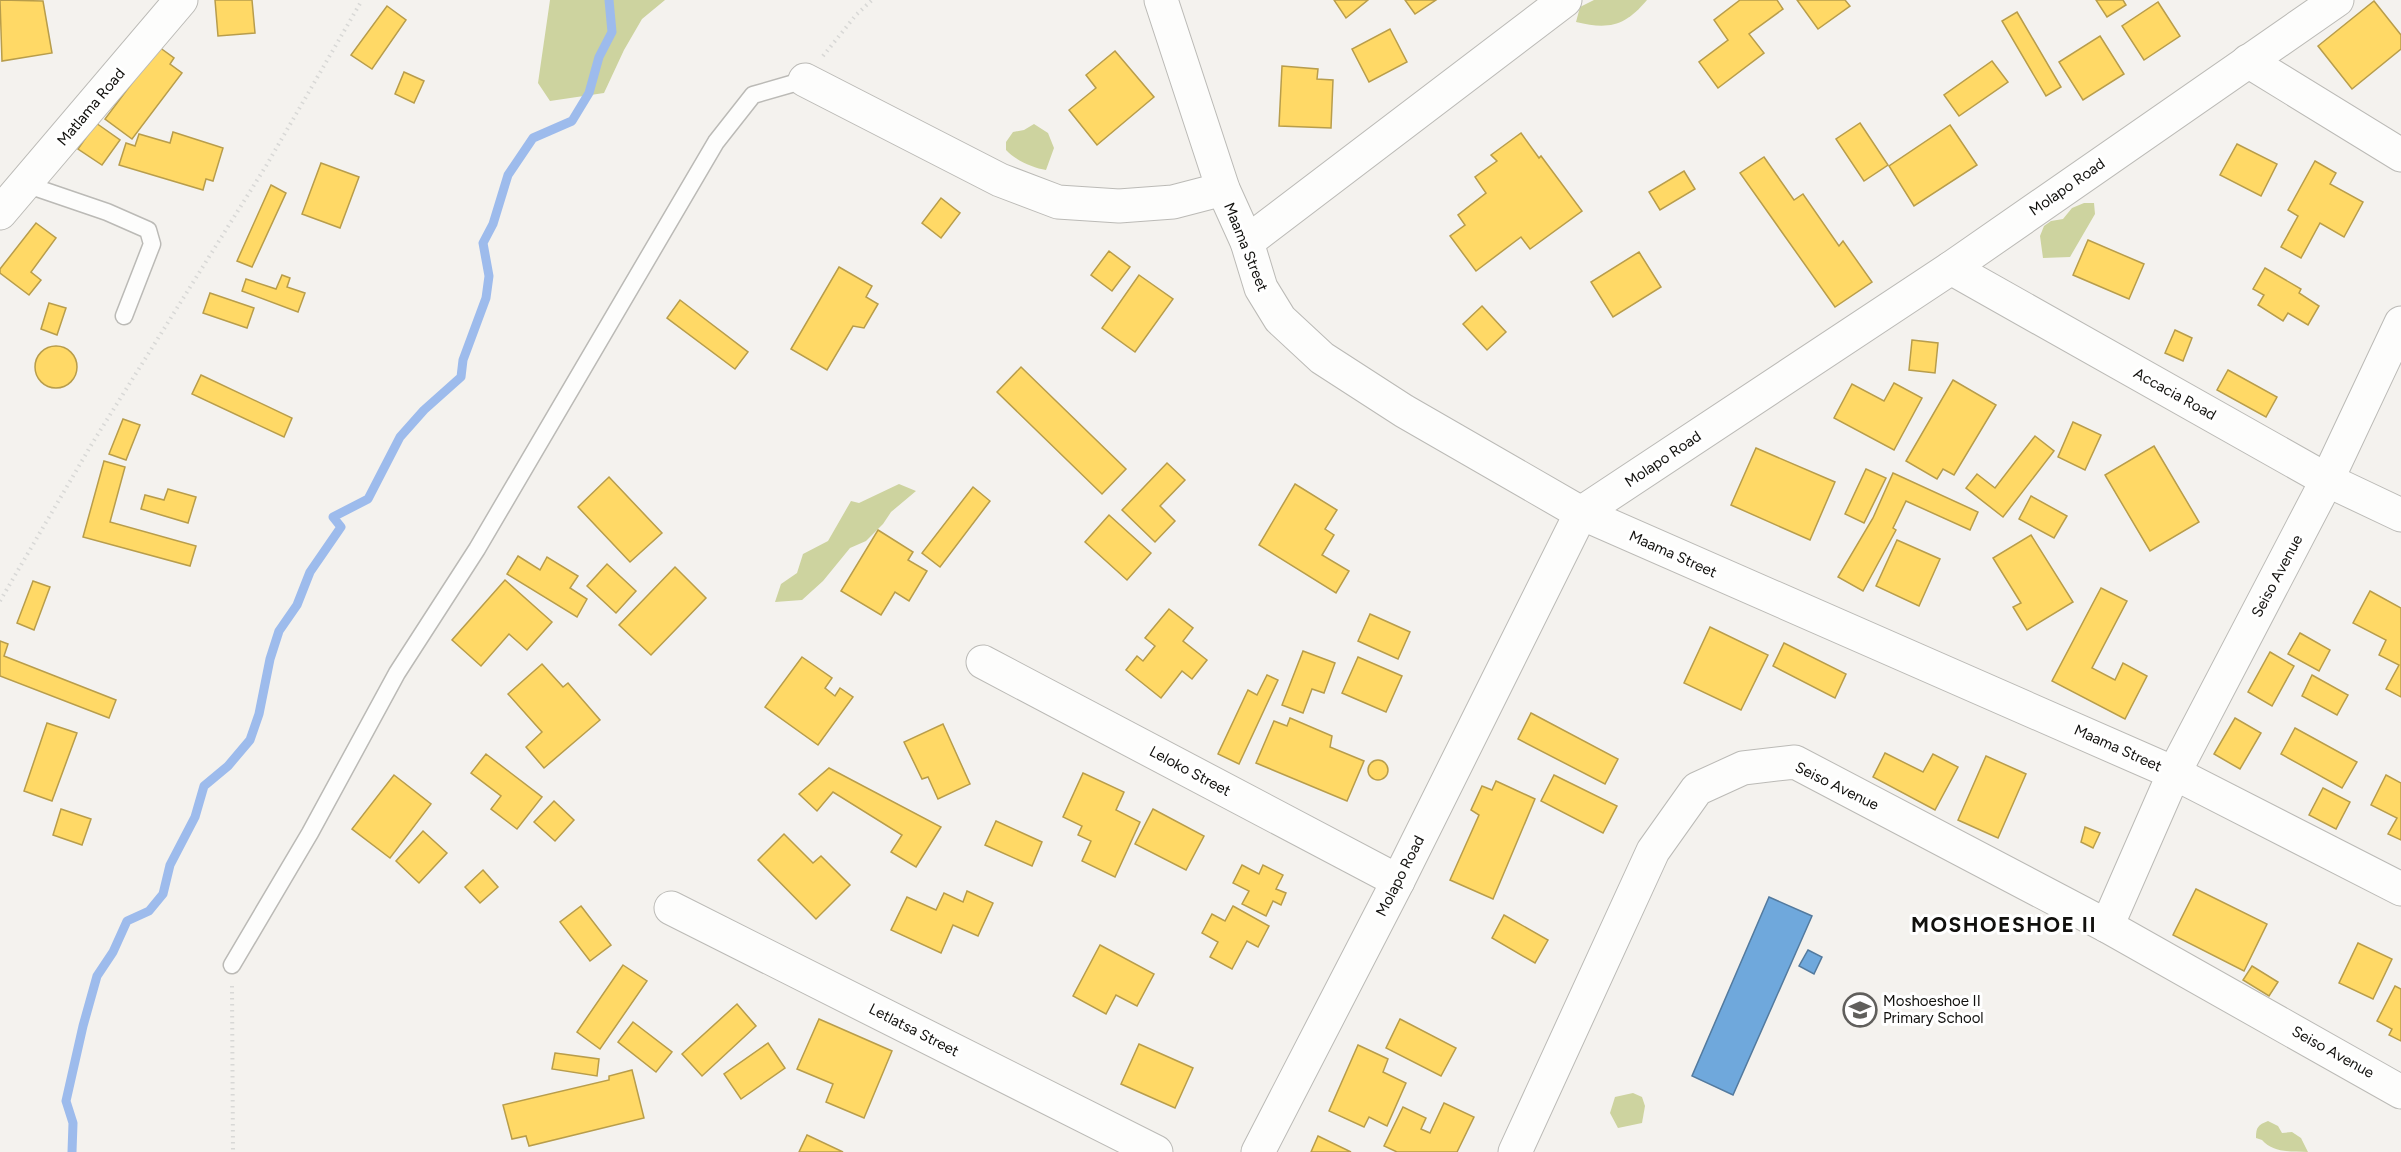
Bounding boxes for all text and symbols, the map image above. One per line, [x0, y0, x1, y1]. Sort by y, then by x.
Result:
street label: Matlama Road [53, 65, 129, 149]
street label: Molapo Road [2026, 154, 2108, 220]
street label: Maama Street [1220, 200, 1272, 294]
street label: Accacia Road [2131, 364, 2219, 424]
street label: Molapo Road [1621, 427, 1705, 491]
street label: Maama Street [1626, 527, 1720, 581]
street label: Seiso Avenue [2248, 532, 2306, 620]
street label: Maama Street [2071, 721, 2165, 775]
street label: Leloko Street [1146, 742, 1234, 800]
street label: Seiso Avenue [1792, 758, 1882, 814]
street label: Molapo Road [1372, 833, 1428, 919]
district label: MOSHOESHOE II [1911, 912, 2097, 937]
school or university icon: Moshoeshoe II Primary School [1842, 992, 1878, 1028]
place label: Moshoeshoe II Primary School [1883, 992, 1984, 1027]
street label: Letlatsa Street [866, 1000, 962, 1061]
street label: Seiso Avenue [2289, 1022, 2377, 1082]

